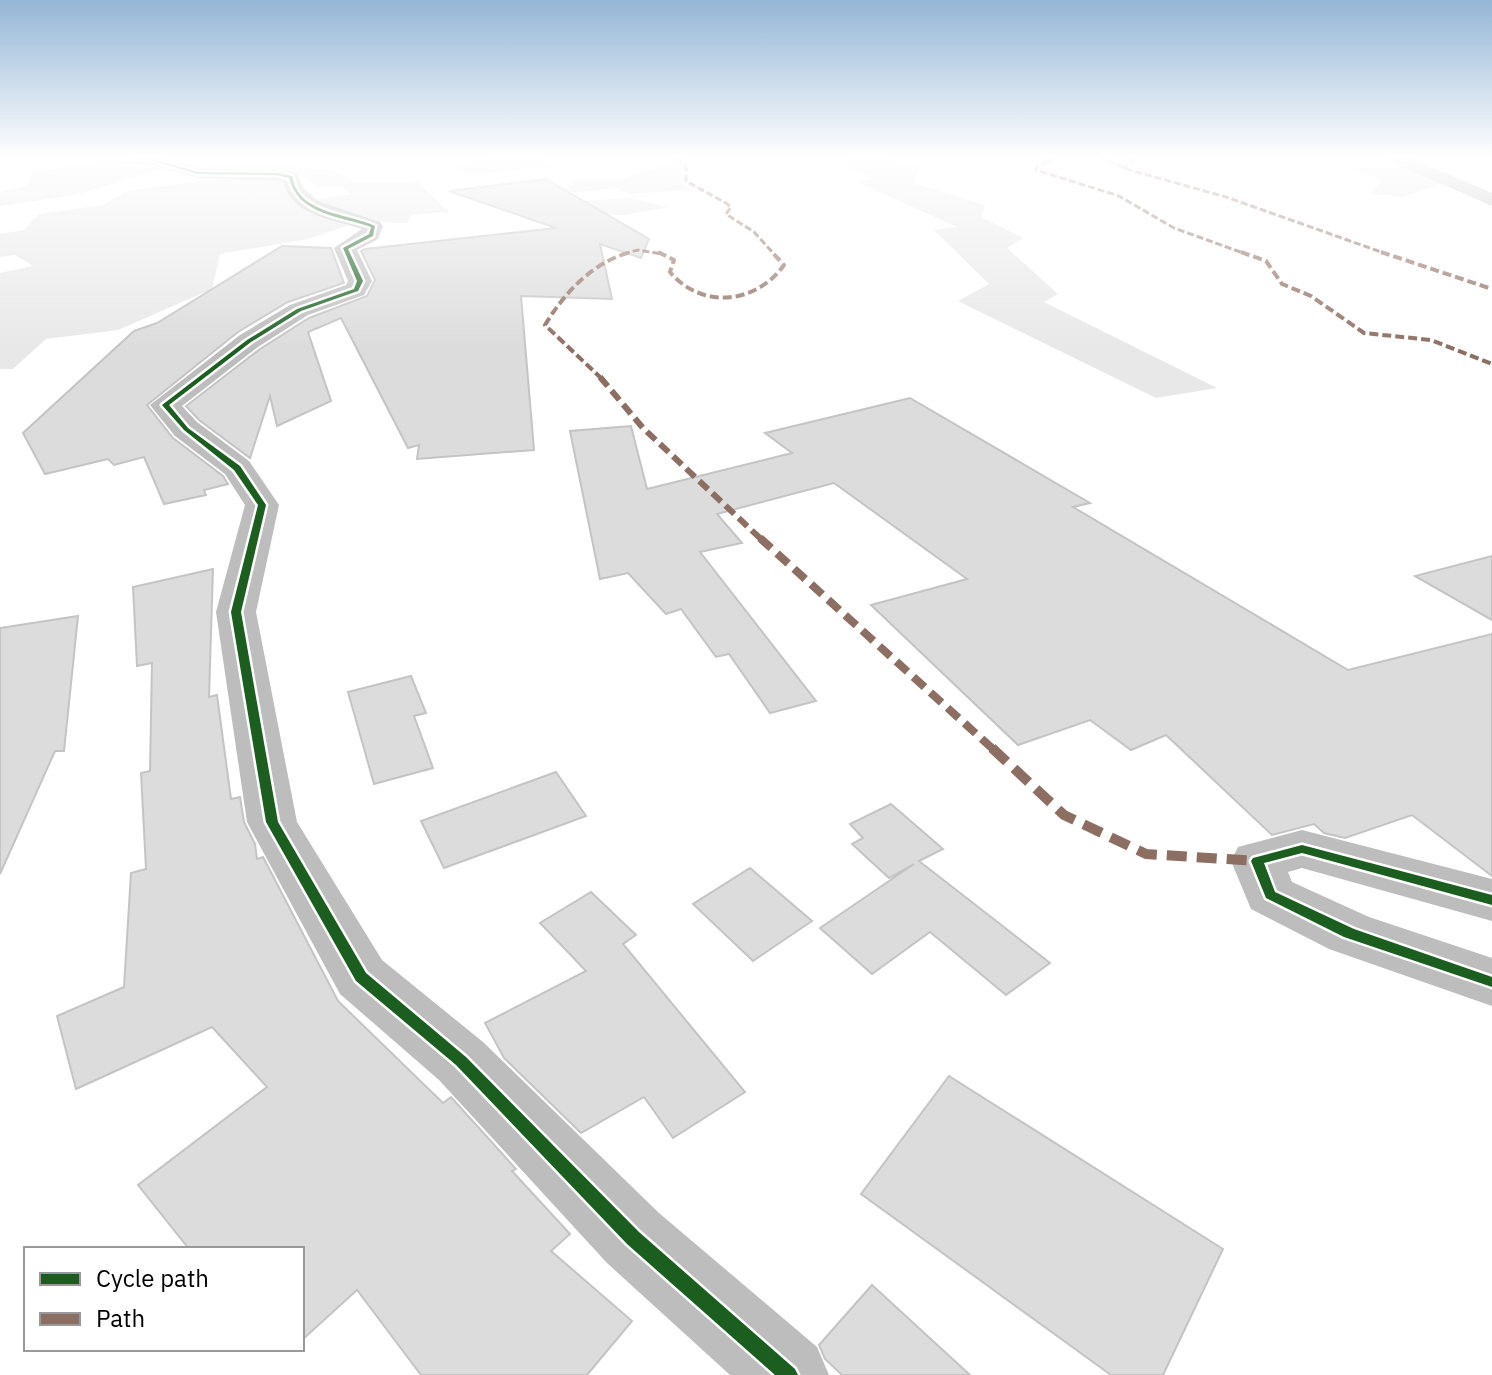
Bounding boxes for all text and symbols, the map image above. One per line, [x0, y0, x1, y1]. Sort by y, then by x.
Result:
legend [24, 1247, 304, 1351]
text: Cycle path [96, 1262, 209, 1294]
text: Path [96, 1302, 145, 1334]

